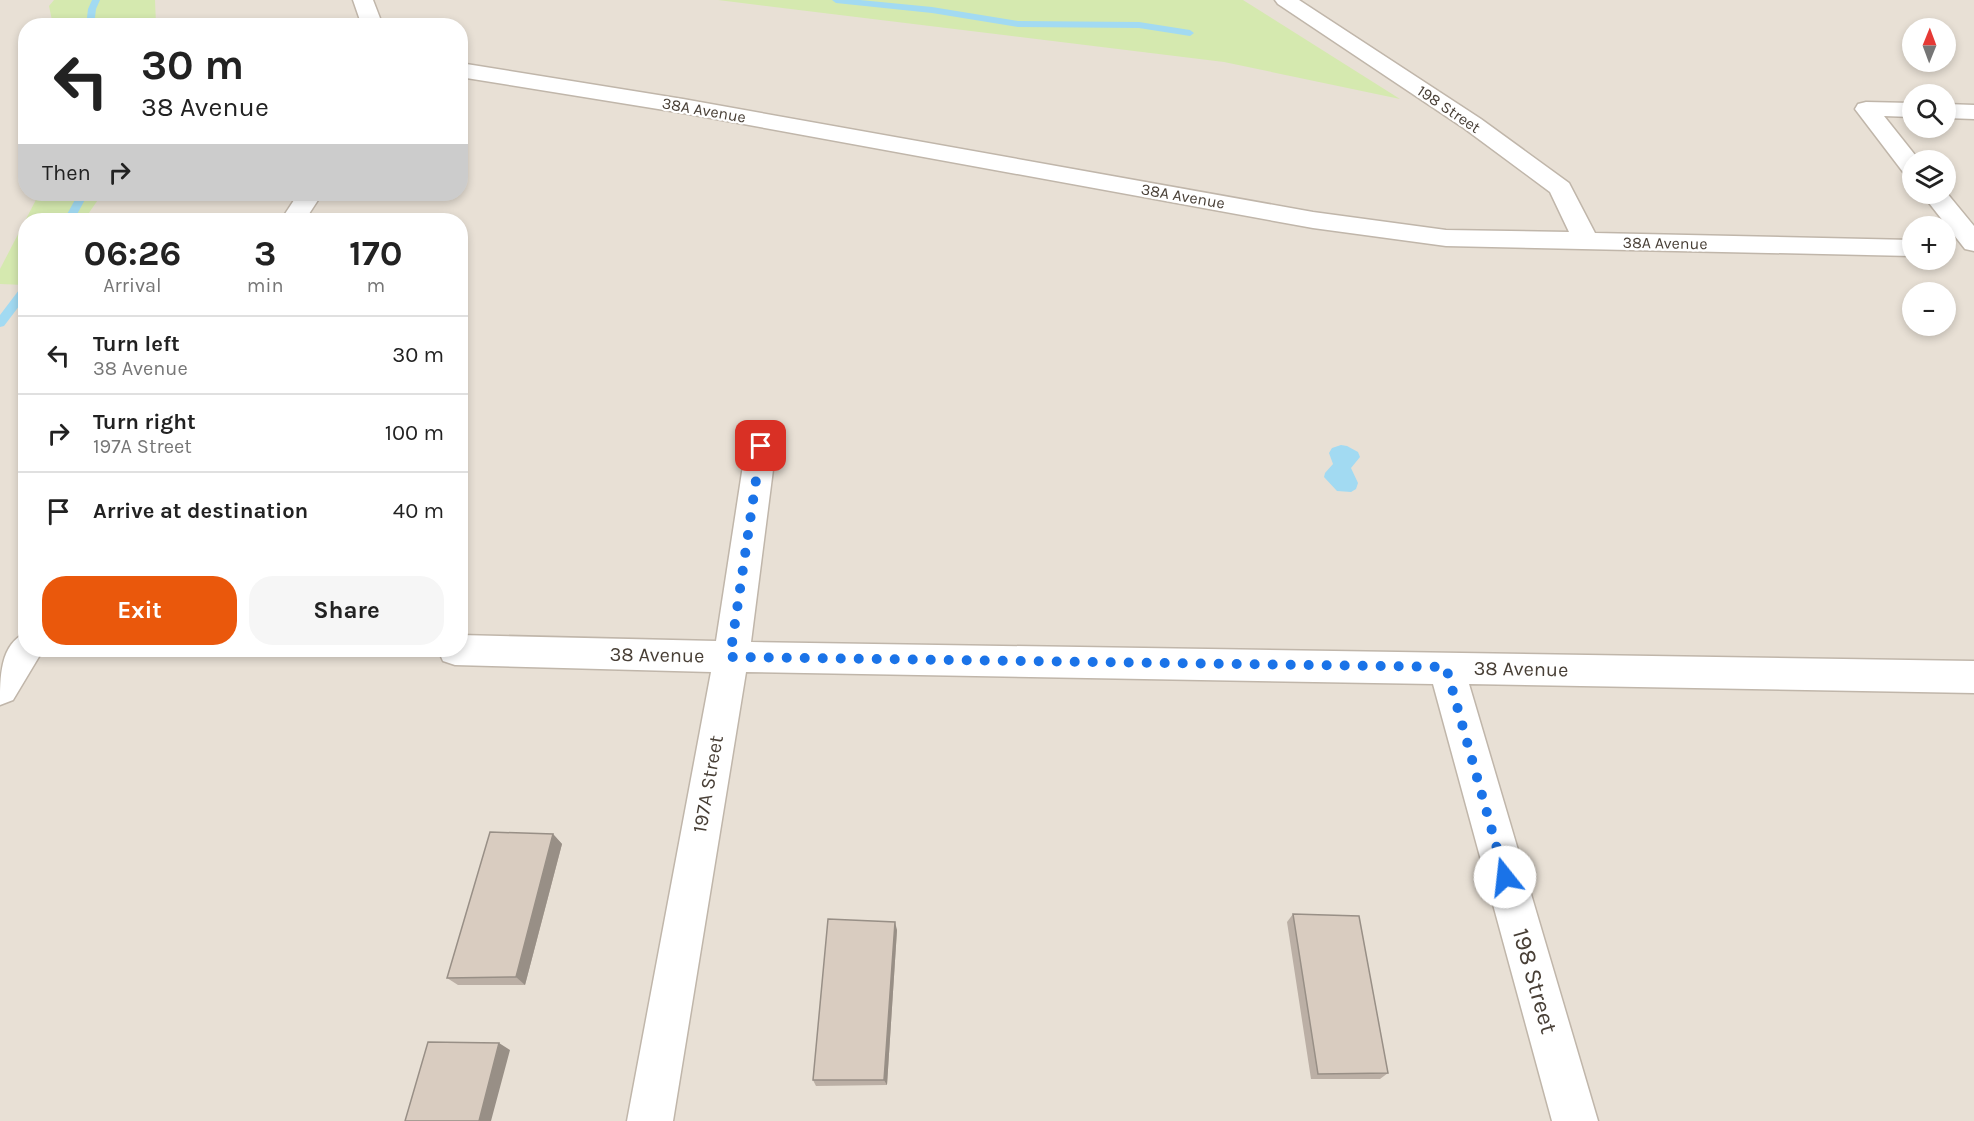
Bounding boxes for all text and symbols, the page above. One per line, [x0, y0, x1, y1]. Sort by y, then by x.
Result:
north arrow [1902, 18, 1956, 72]
map controls [1902, 18, 1956, 336]
text: 30 m [141, 40, 244, 90]
icon: left [42, 42, 120, 120]
street label: 198 Street [1414, 81, 1484, 137]
button: search [1902, 84, 1956, 138]
text: 38 Avenue [141, 91, 269, 123]
street label: 38A Avenue [661, 93, 747, 127]
button: layers [1902, 150, 1956, 204]
icon: right [103, 156, 136, 189]
text: Then [42, 160, 91, 186]
street label: 38A Avenue [1140, 179, 1226, 213]
button: + [1902, 216, 1956, 270]
text: 06:26 [83, 232, 181, 274]
text: 3 [254, 232, 276, 274]
text: 170 [349, 232, 403, 274]
street label: 38A Avenue [1622, 233, 1708, 253]
text: Arrival [103, 274, 162, 297]
text: min [247, 274, 284, 297]
text: m [366, 274, 385, 297]
button: − [1902, 282, 1956, 336]
text: Turn left [93, 331, 180, 357]
icon: left [42, 339, 75, 372]
text: 30 m [392, 342, 444, 368]
text: 38 Avenue [93, 357, 188, 380]
text: Turn right [93, 409, 196, 435]
icon: right [42, 417, 75, 450]
text: 100 m [385, 420, 444, 446]
pin [735, 420, 786, 471]
icon: arrive [744, 429, 777, 462]
text: 197A Street [93, 435, 192, 458]
icon: arrive [42, 495, 75, 528]
text: Arrive at destination [93, 498, 308, 524]
text: 40 m [393, 498, 444, 524]
button: Exit [42, 576, 237, 645]
button: Share [249, 576, 444, 645]
street label: 38 Avenue [609, 643, 705, 667]
street label: 38 Avenue [1473, 657, 1569, 681]
street label: 197A Street [688, 733, 728, 835]
position arrow [1473, 845, 1537, 909]
street label: 198 Street [1507, 925, 1563, 1037]

